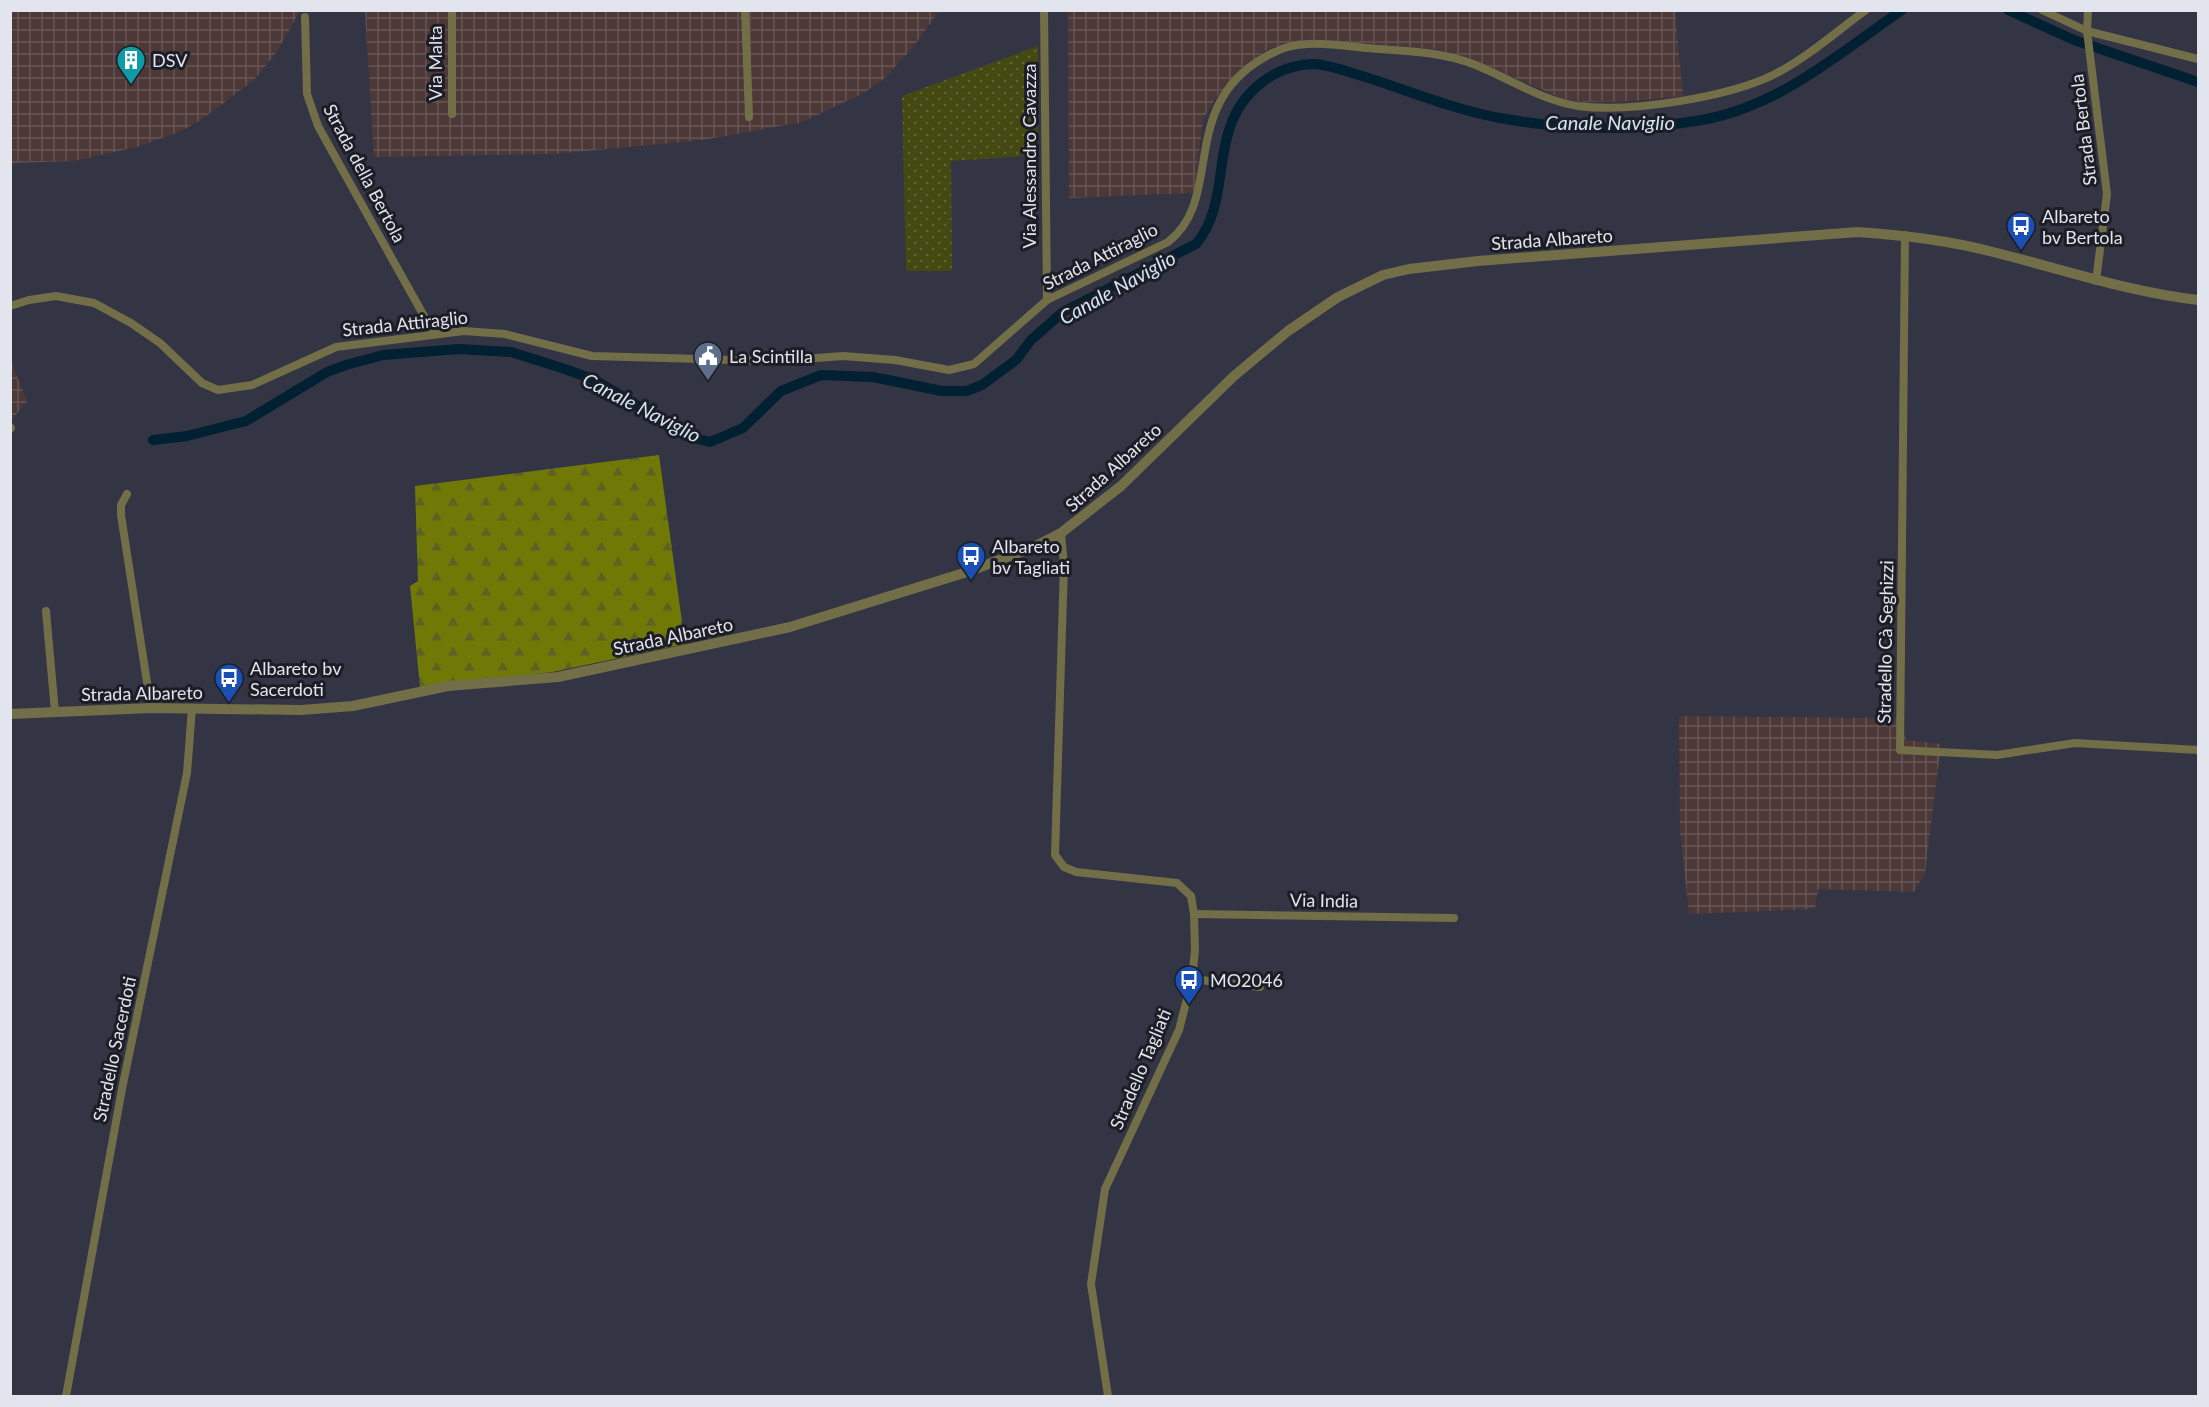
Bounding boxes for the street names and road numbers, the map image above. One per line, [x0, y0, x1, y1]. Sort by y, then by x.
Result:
street label: Via Malta [424, 25, 446, 101]
street label: Via Alessandro Cavazza [1018, 63, 1040, 249]
street label: Strada Bertola [2065, 73, 2101, 187]
street label: Strada della Bertola [319, 100, 411, 246]
street label: Strada Attiraglio [1039, 218, 1161, 294]
street label: Strada Albareto [1490, 224, 1614, 254]
street label: Strada Attiraglio [341, 305, 469, 341]
street label: Strada Albareto [1060, 418, 1166, 516]
street label: Stradello Cà Seghizzi [1873, 560, 1897, 724]
street label: Strada Albareto [611, 613, 735, 659]
street label: Strada Albareto [81, 681, 203, 705]
street label: Via India [1290, 888, 1358, 912]
street label: Stradello Sacerdoti [88, 974, 140, 1124]
street label: Stradello Tagliati [1105, 1005, 1175, 1133]

